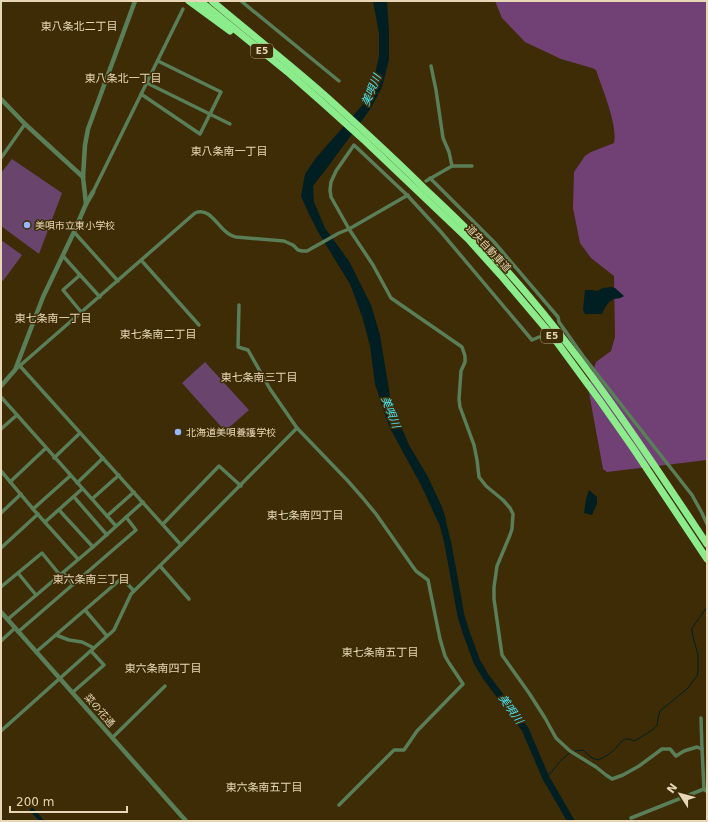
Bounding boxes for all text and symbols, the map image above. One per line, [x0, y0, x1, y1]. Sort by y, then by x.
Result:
district label: 東八条北二丁目 [41, 20, 118, 33]
road number: E5 [251, 44, 273, 58]
district label: 東八条北一丁目 [85, 72, 162, 85]
water label: 美唄川 [359, 72, 384, 108]
district label: 東八条南一丁目 [191, 145, 268, 158]
marker: 美唄市立東小学校 [22, 220, 32, 230]
place label: 美唄市立東小学校 [35, 220, 115, 231]
street label: 道央自動車道 [464, 223, 513, 274]
district label: 東七条南一丁目 [15, 312, 92, 325]
district label: 東七条南二丁目 [120, 328, 197, 341]
road number: E5 [541, 329, 563, 343]
district label: 東七条南三丁目 [221, 371, 298, 384]
water label: 美唄川 [379, 394, 403, 431]
marker: 北海道美唄養護学校 [173, 427, 183, 437]
place label: 北海道美唄養護学校 [186, 427, 276, 438]
district label: 東七条南四丁目 [267, 509, 344, 522]
district label: 東六条南三丁目 [53, 573, 130, 586]
district label: 東七条南五丁目 [342, 646, 419, 659]
district label: 東六条南四丁目 [125, 662, 202, 675]
street label: 菜の花通 [82, 692, 117, 729]
water label: 美唄川 [496, 692, 526, 727]
north arrow [660, 774, 700, 814]
district label: 東六条南五丁目 [226, 781, 303, 794]
text: N [664, 781, 680, 796]
scale bar [10, 788, 127, 814]
text: 200 m [16, 795, 54, 809]

